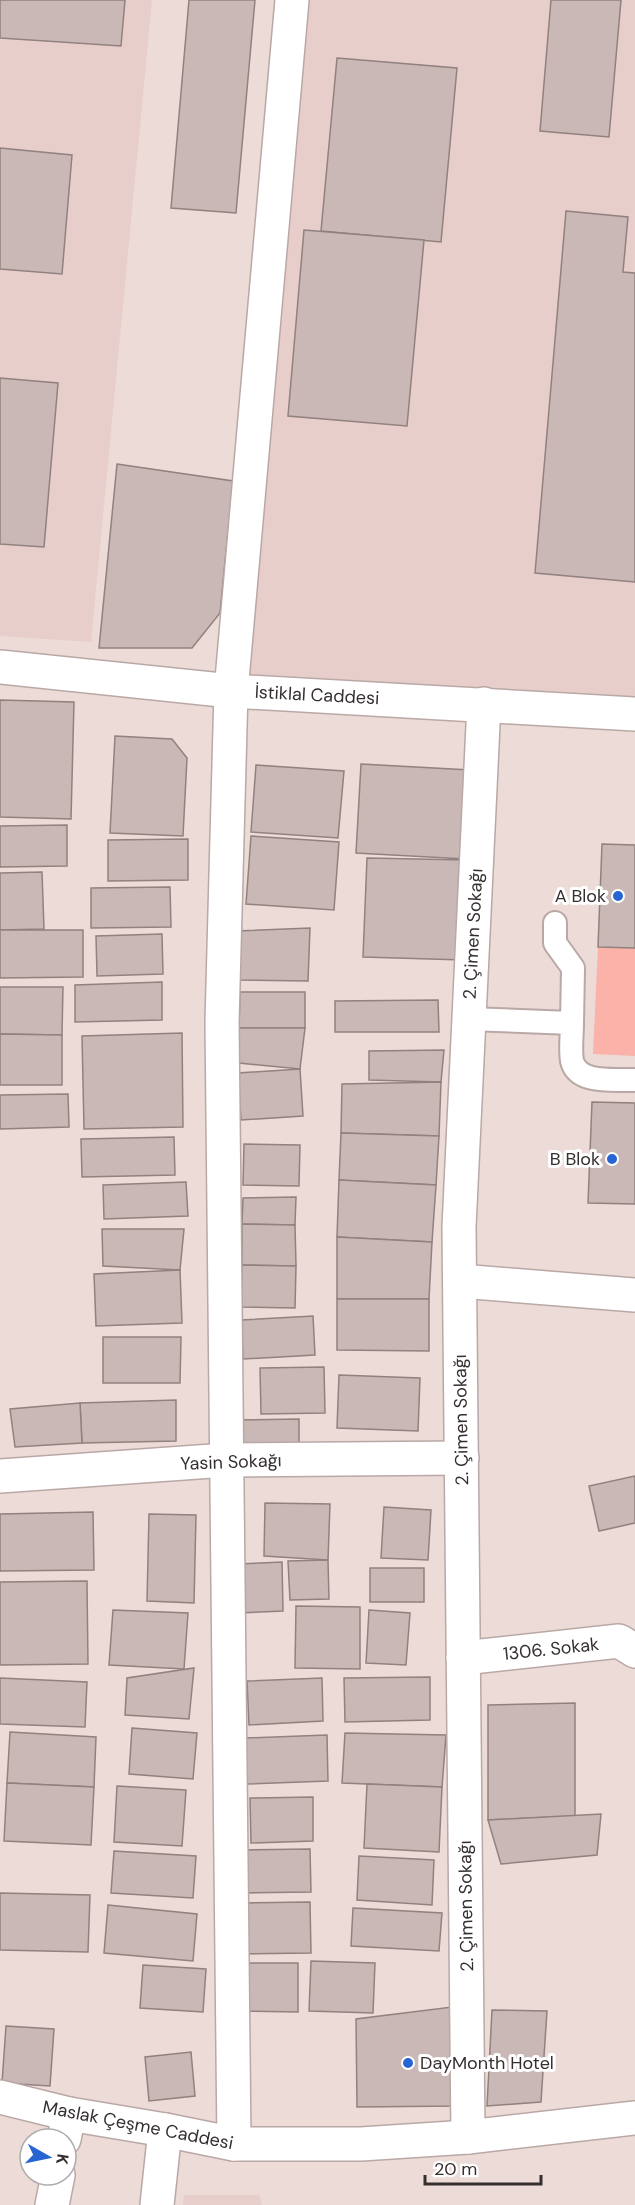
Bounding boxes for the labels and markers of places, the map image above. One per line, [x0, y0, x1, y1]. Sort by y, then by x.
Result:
place label: A Blok [555, 884, 606, 908]
marker: A Blok [611, 889, 625, 903]
place label: B Blok [550, 1147, 600, 1171]
marker: B Blok [605, 1152, 619, 1166]
place label: DayMonth Hotel [420, 2051, 554, 2075]
marker: DayMonth Hotel [401, 2056, 415, 2070]

